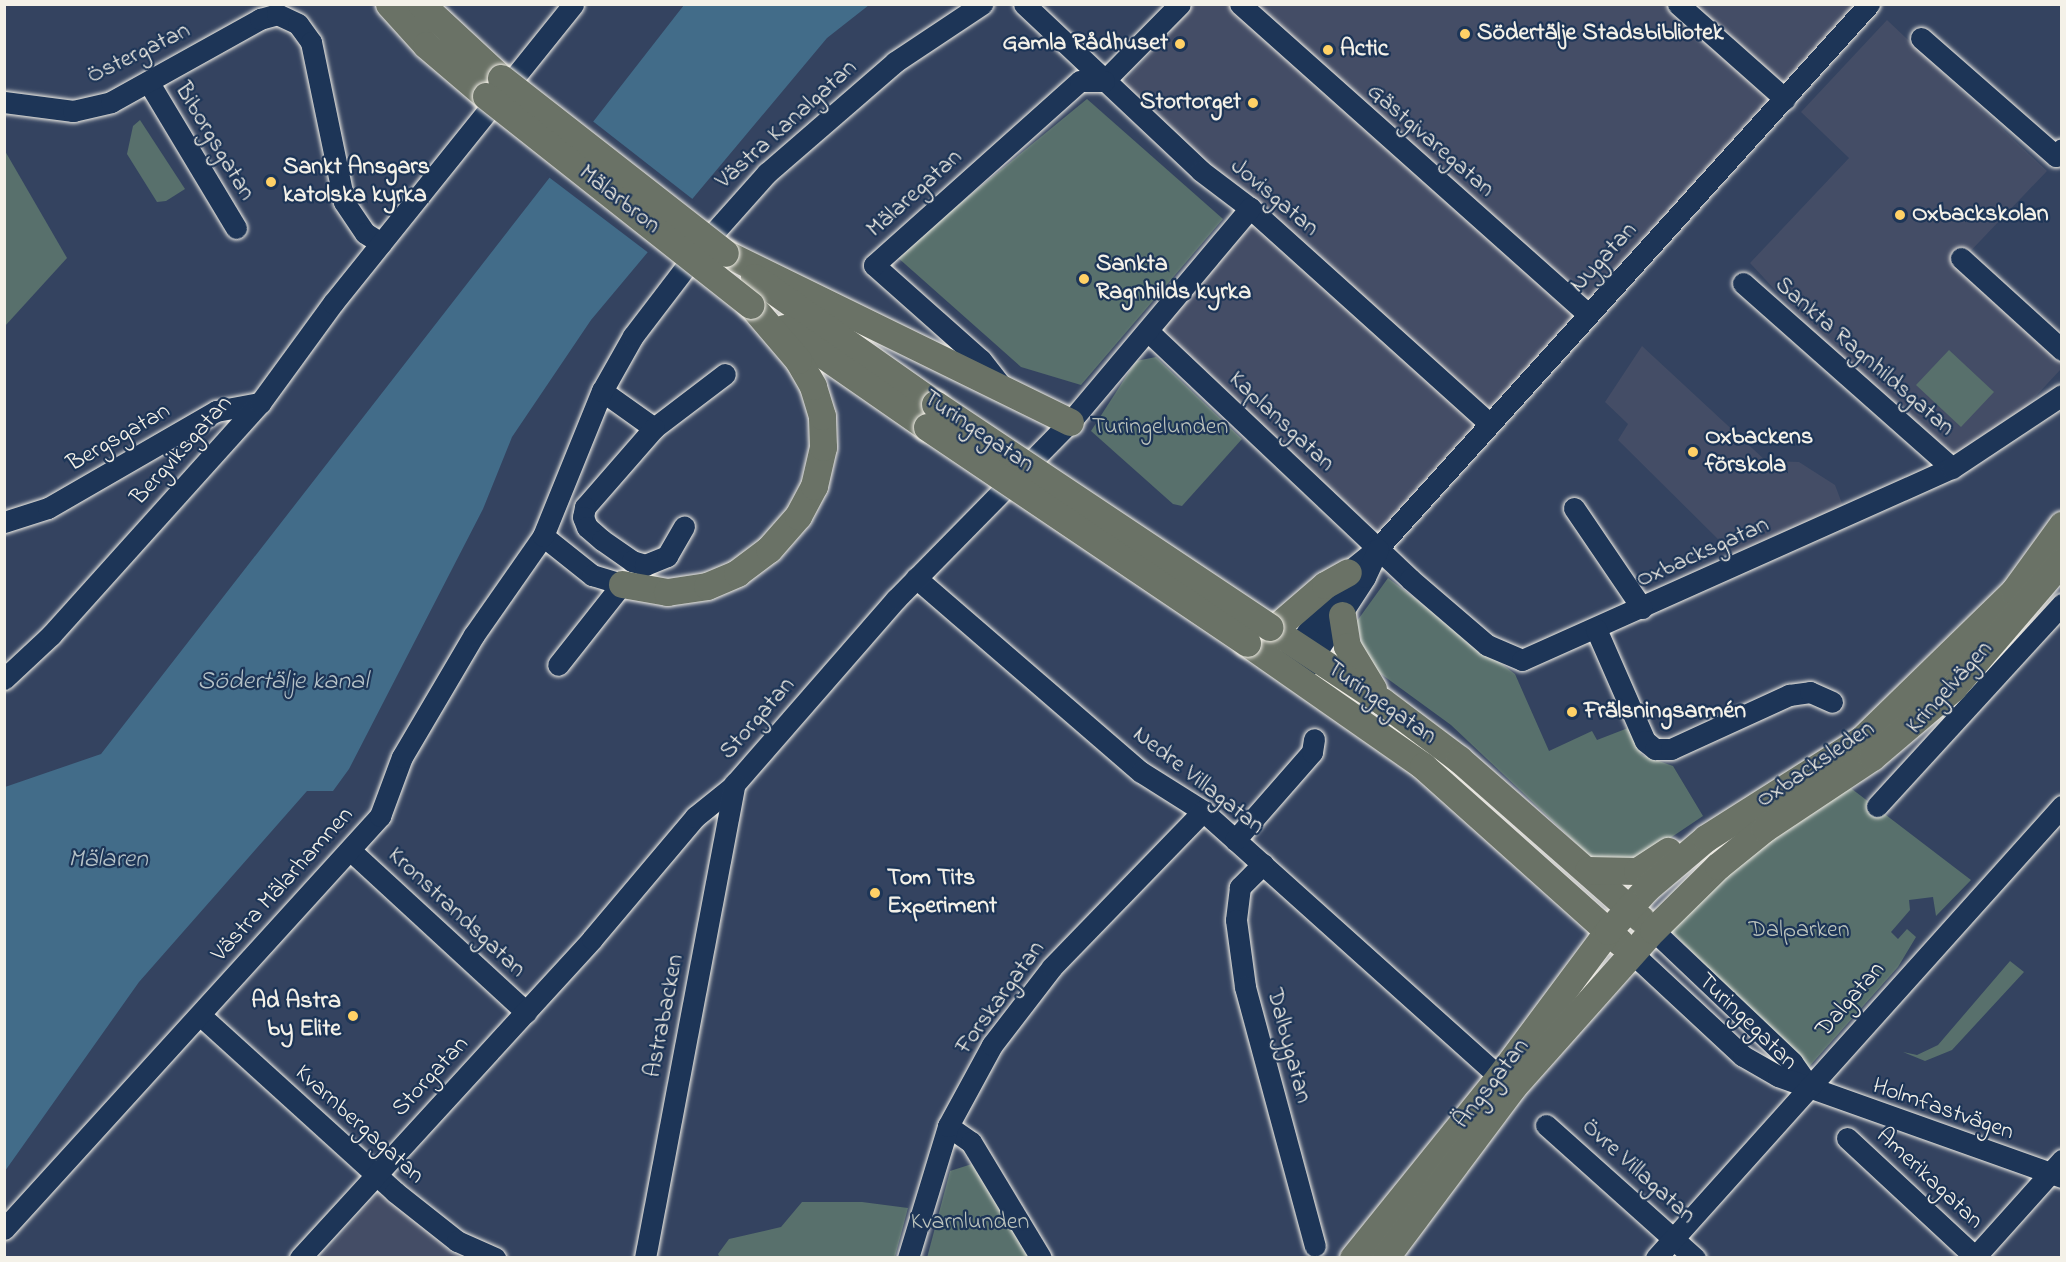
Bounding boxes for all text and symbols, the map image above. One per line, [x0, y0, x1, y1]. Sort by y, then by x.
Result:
street label: Östergatan [83, 17, 195, 91]
place label: Södertälje Stadsbibliotek [1477, 20, 1724, 48]
marker: Södertälje Stadsbibliotek [1458, 27, 1472, 41]
place label: Gamla Rådhuset [1003, 30, 1168, 58]
place label: Actic [1340, 36, 1388, 64]
marker: Gamla Rådhuset [1173, 37, 1187, 51]
marker: Actic [1321, 43, 1335, 57]
street label: Västra Kanalgatan [710, 54, 864, 196]
street label: Biborgsgatan [167, 78, 261, 206]
street label: Gästgivaregatan [1360, 78, 1500, 204]
place label: Stortorget [1140, 89, 1241, 117]
marker: Stortorget [1246, 96, 1260, 110]
street label: Mälaregatan [861, 144, 969, 244]
street label: Jovisgatan [1224, 153, 1324, 243]
place label: Sankt Ansgars katolska kyrka [283, 154, 430, 210]
street label: Mälarbron [572, 159, 666, 241]
marker: Sankt Ansgars katolska kyrka [264, 175, 278, 189]
place label: Oxbackskolan [1912, 201, 2049, 229]
marker: Oxbackskolan [1893, 208, 1907, 222]
street label: Nygatan [1564, 217, 1644, 299]
place label: Sankta Ragnhilds kyrka [1096, 251, 1251, 307]
street label: Sankta Ragnhildsgatan [1768, 271, 1960, 443]
marker: Sankta Ragnhilds kyrka [1077, 272, 1091, 286]
street label: Kaplansgatan [1222, 366, 1340, 478]
street label: Turingegatan [917, 384, 1039, 480]
street label: Bergviksgatan [125, 390, 239, 512]
street label: Bergsgatan [62, 397, 176, 479]
park label: Turingelunden [1092, 414, 1228, 442]
place label: Oxbackens förskola [1705, 424, 1813, 480]
marker: Oxbackens förskola [1686, 445, 1700, 459]
street label: Oxbacksgatan [1632, 511, 1774, 595]
street label: Kringelvägen [1901, 635, 1999, 741]
street label: Turingegatan [1320, 655, 1442, 751]
water label: Södertälje kanal [198, 667, 368, 699]
street label: Storgatan [714, 672, 802, 766]
place label: Frälsningsarmén [1584, 698, 1746, 726]
marker: Frälsningsarmén [1565, 705, 1579, 719]
street label: Oxbacksleden [1751, 715, 1881, 815]
street label: Nedre Villagatan [1126, 721, 1270, 841]
street label: Västra Mälarhamnen [206, 802, 360, 968]
street label: Kronstrandsgatan [381, 842, 531, 984]
water label: Mälaren [68, 845, 148, 877]
place label: Tom Tits Experiment [887, 865, 997, 921]
marker: Tom Tits Experiment [868, 886, 882, 900]
park label: Dalparken [1748, 917, 1850, 945]
street label: Forskargatan [950, 936, 1052, 1060]
street label: Astrabacken [639, 952, 691, 1080]
street label: Dalgatan [1810, 956, 1892, 1044]
street label: Turingegatan [1691, 967, 1803, 1077]
street label: Dalbygatan [1259, 986, 1317, 1106]
place label: Ad Astra by Elite [251, 988, 341, 1044]
marker: Ad Astra by Elite [346, 1009, 360, 1023]
street label: Storgatan [386, 1031, 476, 1123]
street label: Ängsgatan [1448, 1033, 1536, 1135]
street label: Kvarnbergagatan [288, 1059, 430, 1191]
street label: Holmfastvägen [1869, 1072, 2017, 1148]
street label: Övre Villagatan [1575, 1113, 1701, 1231]
street label: Amerikagatan [1869, 1122, 1989, 1236]
park label: Kvarnlunden [911, 1209, 1029, 1237]

